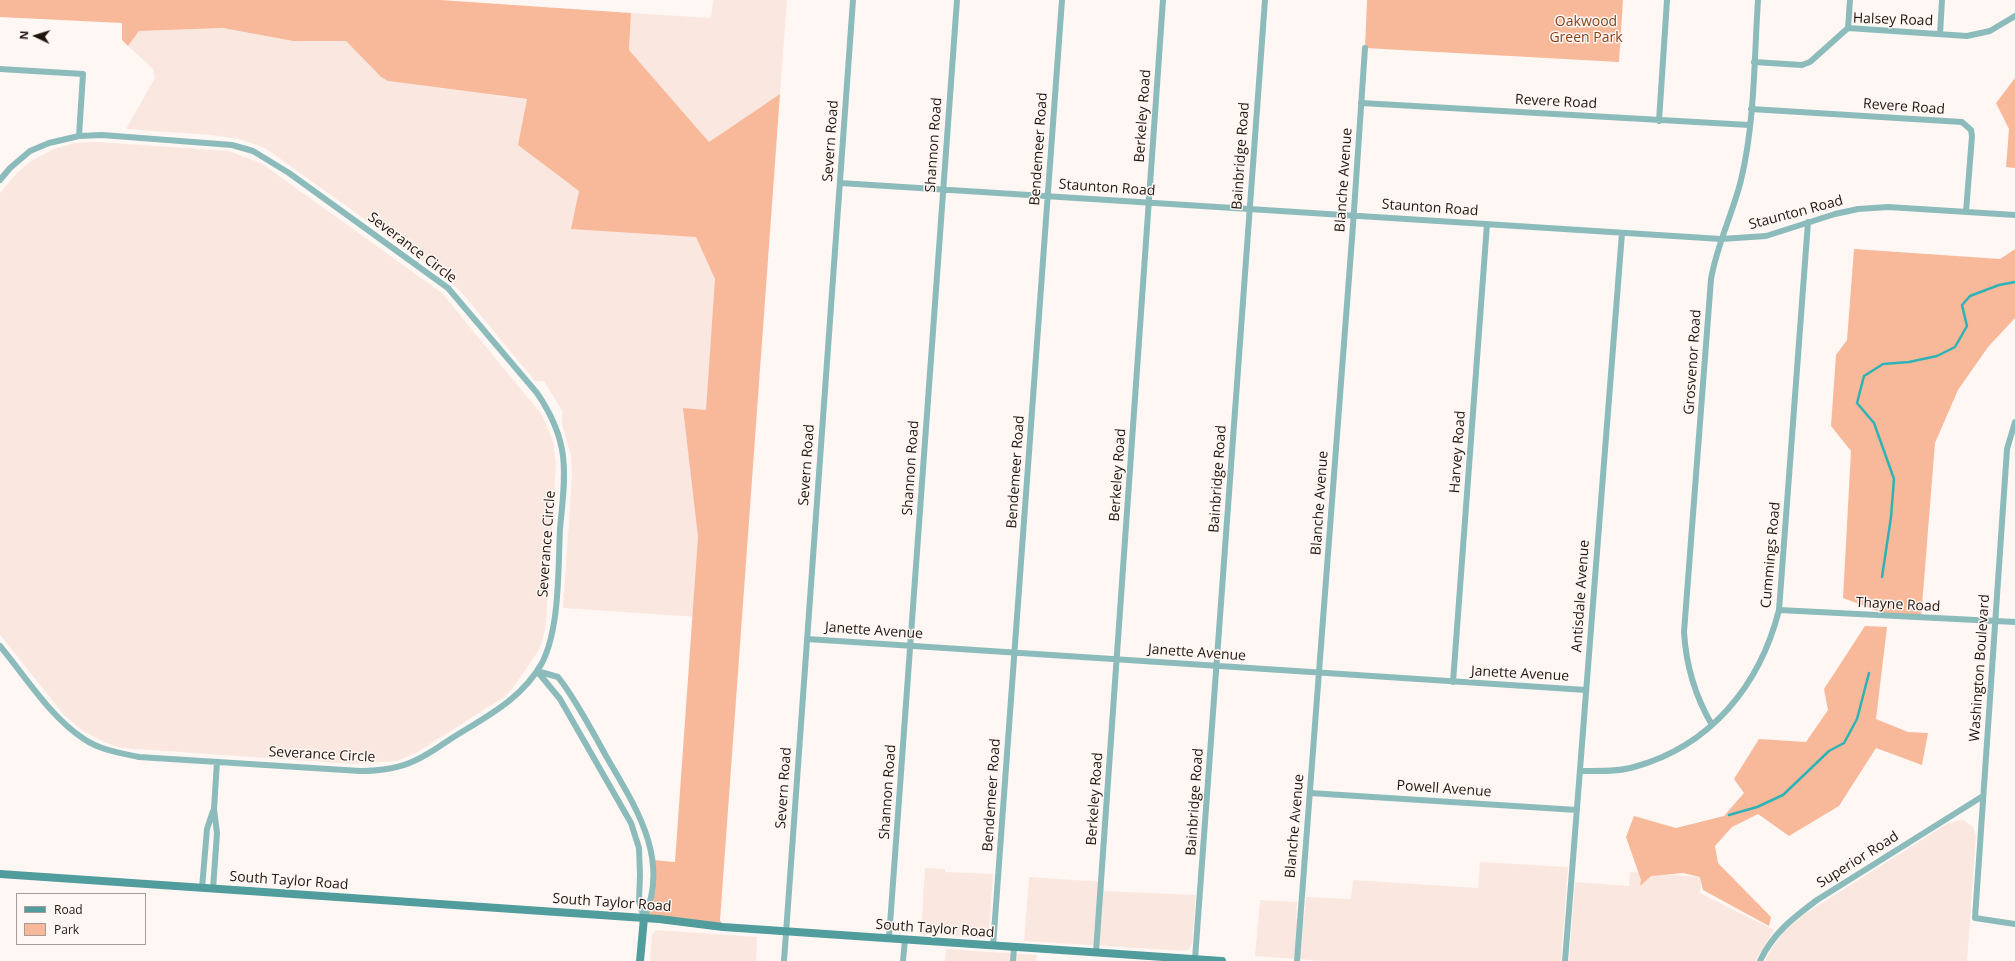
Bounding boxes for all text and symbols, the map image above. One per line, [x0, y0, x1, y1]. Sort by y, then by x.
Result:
street label: Halsey Road [1853, 10, 1933, 30]
park label: Oakwood Green Park [1549, 14, 1623, 46]
north arrow [16, 16, 56, 56]
text: N [16, 30, 31, 40]
street label: Berkeley Road [1131, 69, 1155, 163]
street label: Revere Road [1515, 91, 1597, 113]
street label: Bendemeer Road [1027, 92, 1051, 206]
street label: Revere Road [1863, 96, 1945, 118]
street label: Shannon Road [922, 97, 946, 193]
street label: Severn Road [820, 100, 842, 182]
street label: Bainbridge Road [1229, 102, 1253, 210]
street label: Blanche Avenue [1332, 127, 1356, 233]
street label: Staunton Road [1058, 176, 1156, 200]
street label: Staunton Road [1747, 192, 1845, 234]
street label: Staunton Road [1381, 196, 1479, 220]
street label: Severance Circle [364, 209, 460, 287]
street label: Grosvenor Road [1681, 309, 1705, 415]
street label: Harvey Road [1447, 410, 1469, 494]
street label: Bendemeer Road [1004, 415, 1028, 529]
street label: Shannon Road [899, 420, 923, 516]
street label: Severn Road [796, 424, 818, 506]
street label: Bainbridge Road [1206, 425, 1230, 533]
street label: Berkeley Road [1106, 428, 1130, 522]
street label: Blanche Avenue [1308, 450, 1332, 556]
street label: Severance Circle [535, 490, 559, 598]
street label: Cummings Road [1758, 501, 1784, 609]
street label: Antisdale Avenue [1569, 539, 1593, 653]
street label: Thayne Road [1855, 594, 1941, 616]
street label: Washington Boulevard [1966, 594, 1994, 742]
street label: Janette Avenue [824, 619, 924, 643]
street label: Janette Avenue [1147, 641, 1247, 665]
street label: Janette Avenue [1471, 663, 1569, 685]
street label: Bendemeer Road [980, 738, 1004, 852]
street label: Severance Circle [268, 744, 376, 766]
street label: Shannon Road [876, 744, 900, 840]
street label: Severn Road [773, 747, 795, 829]
street label: Bainbridge Road [1183, 748, 1207, 856]
street label: Berkeley Road [1083, 752, 1107, 846]
street label: Blanche Avenue [1282, 773, 1308, 879]
street label: Powell Avenue [1396, 777, 1492, 801]
street label: Superior Road [1814, 828, 1902, 892]
street label: South Taylor Road [229, 868, 349, 894]
street label: South Taylor Road [552, 890, 672, 916]
legend [16, 893, 146, 945]
text: Road [54, 901, 83, 918]
street label: South Taylor Road [875, 916, 995, 942]
text: Park [54, 921, 79, 938]

